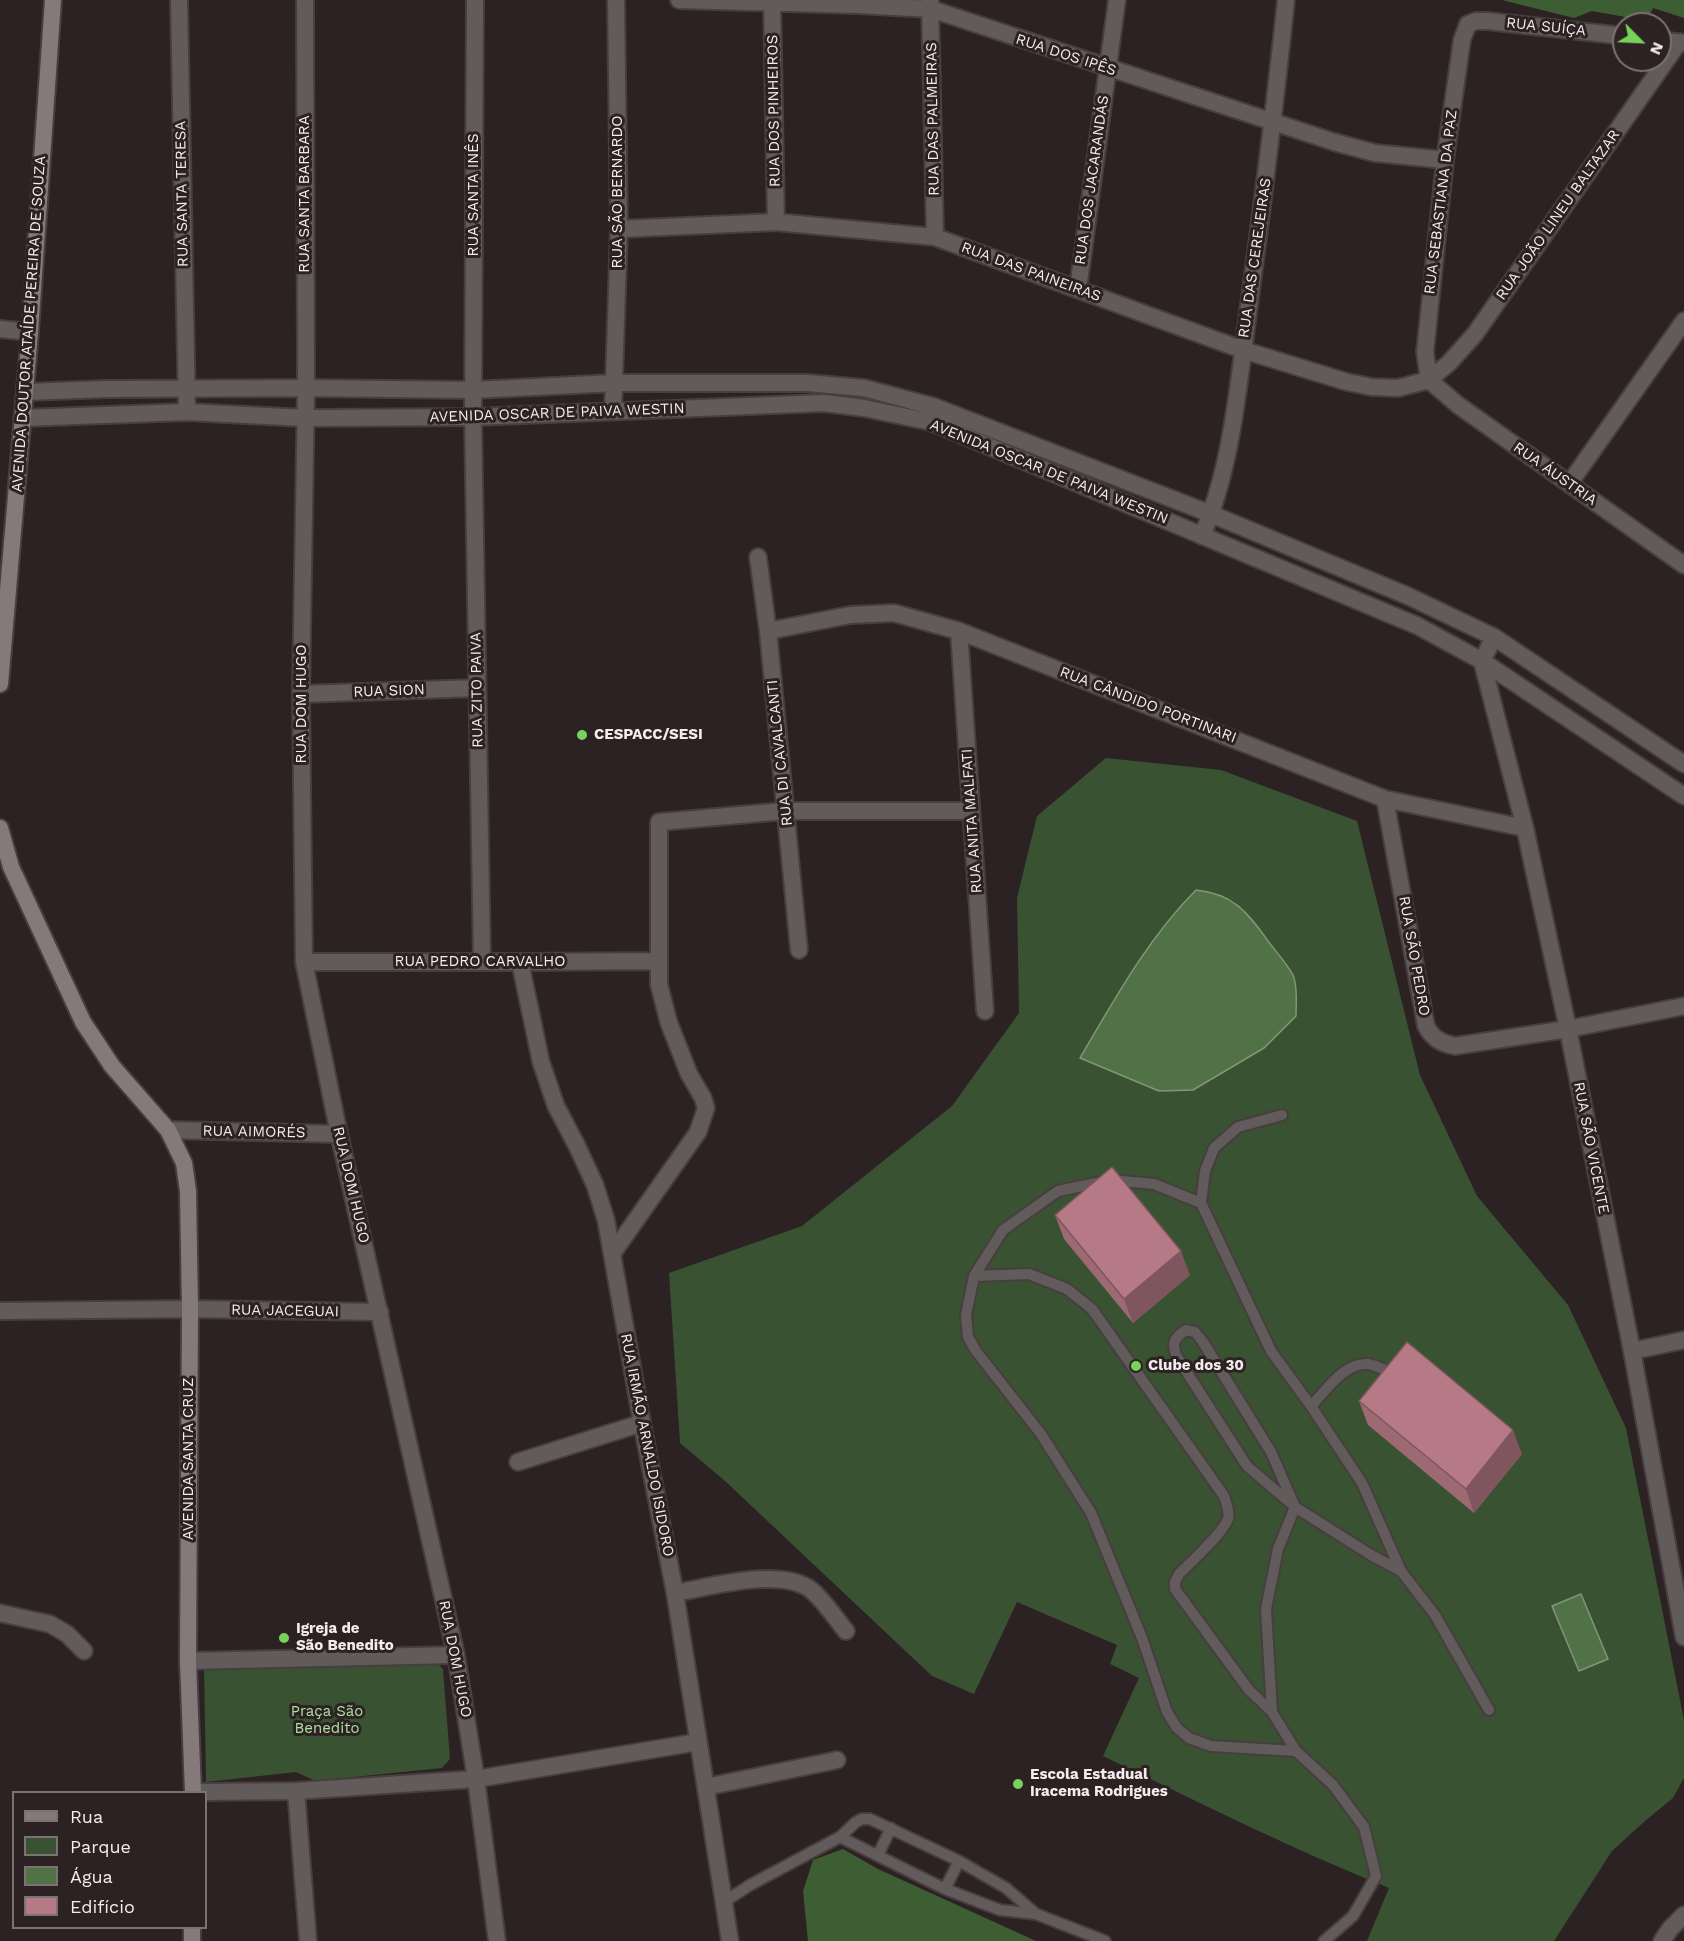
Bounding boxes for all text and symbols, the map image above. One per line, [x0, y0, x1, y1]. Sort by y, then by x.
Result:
north arrow [1612, 12, 1672, 72]
street label: RUA SUÍÇA [1505, 14, 1587, 40]
street label: RUA DOS IPÊS [1013, 30, 1119, 80]
street label: RUA DOS PINHEIROS [764, 35, 784, 187]
text: N [1646, 39, 1668, 58]
street label: RUA DAS PALMEIRAS [923, 42, 943, 196]
street label: RUA DOS JACARANDÁS [1071, 94, 1113, 266]
street label: RUA SEBASTIANA DA PAZ [1421, 109, 1461, 295]
street label: RUA SANTA BARBARA [296, 115, 314, 273]
street label: RUA SÃO BERNARDO [609, 116, 627, 268]
street label: RUA SANTA TERESA [172, 121, 192, 267]
street label: RUA JOÃO LINEU BALTAZAR [1492, 126, 1624, 304]
street label: RUA SANTA INÊS [465, 133, 483, 257]
street label: AVENIDA DOUTOR ATAÍDE PEREIRA DE SOUZA [8, 155, 50, 493]
street label: RUA DAS CEREJEIRAS [1235, 177, 1275, 339]
street label: RUA DAS PAINEIRAS [959, 238, 1103, 306]
street label: AVENIDA OSCAR DE PAIVA WESTIN [429, 400, 685, 426]
street label: AVENIDA OSCAR DE PAIVA WESTIN [927, 416, 1171, 528]
street label: RUA ÁUSTRIA [1510, 439, 1600, 509]
street label: RUA ZITO PAIVA [467, 632, 487, 748]
street label: RUA DOM HUGO [293, 645, 311, 763]
street label: RUA CÂNDIDO PORTINARI [1057, 663, 1239, 747]
street label: RUA DI CAVALCANTI [763, 679, 797, 827]
street label: RUA SION [353, 681, 425, 701]
place label: CESPACC/SESI [594, 726, 703, 744]
marker: CESPACC/SESI [575, 728, 589, 742]
street label: RUA ANITA MALFATI [958, 748, 986, 894]
street label: RUA SÃO PEDRO [1395, 895, 1433, 1017]
street label: RUA PEDRO CARVALHO [395, 953, 565, 971]
street label: RUA SÃO VICENTE [1569, 1080, 1613, 1216]
street label: RUA AIMORÉS [202, 1122, 306, 1142]
street label: RUA DOM HUGO [329, 1125, 373, 1245]
street label: RUA JACEGUAI [231, 1301, 339, 1321]
street label: RUA IRMÃO ARNALDO ISIDORO [617, 1332, 677, 1558]
place label: Clube dos 30 [1148, 1357, 1244, 1375]
marker: Clube dos 30 [1129, 1359, 1143, 1373]
street label: AVENIDA SANTA CRUZ [180, 1378, 198, 1540]
street label: RUA DOM HUGO [435, 1599, 475, 1719]
place label: Igreja de São Benedito [296, 1620, 394, 1655]
marker: Igreja de São Benedito [277, 1631, 291, 1645]
park label: Praça São Benedito [291, 1703, 363, 1738]
place label: Escola Estadual Iracema Rodrigues [1030, 1766, 1168, 1801]
marker: Escola Estadual Iracema Rodrigues [1011, 1777, 1025, 1791]
legend [12, 1791, 207, 1929]
text: Rua [70, 1806, 103, 1827]
text: Parque [70, 1836, 131, 1857]
text: Água [70, 1866, 113, 1887]
text: Edifício [70, 1896, 135, 1917]

